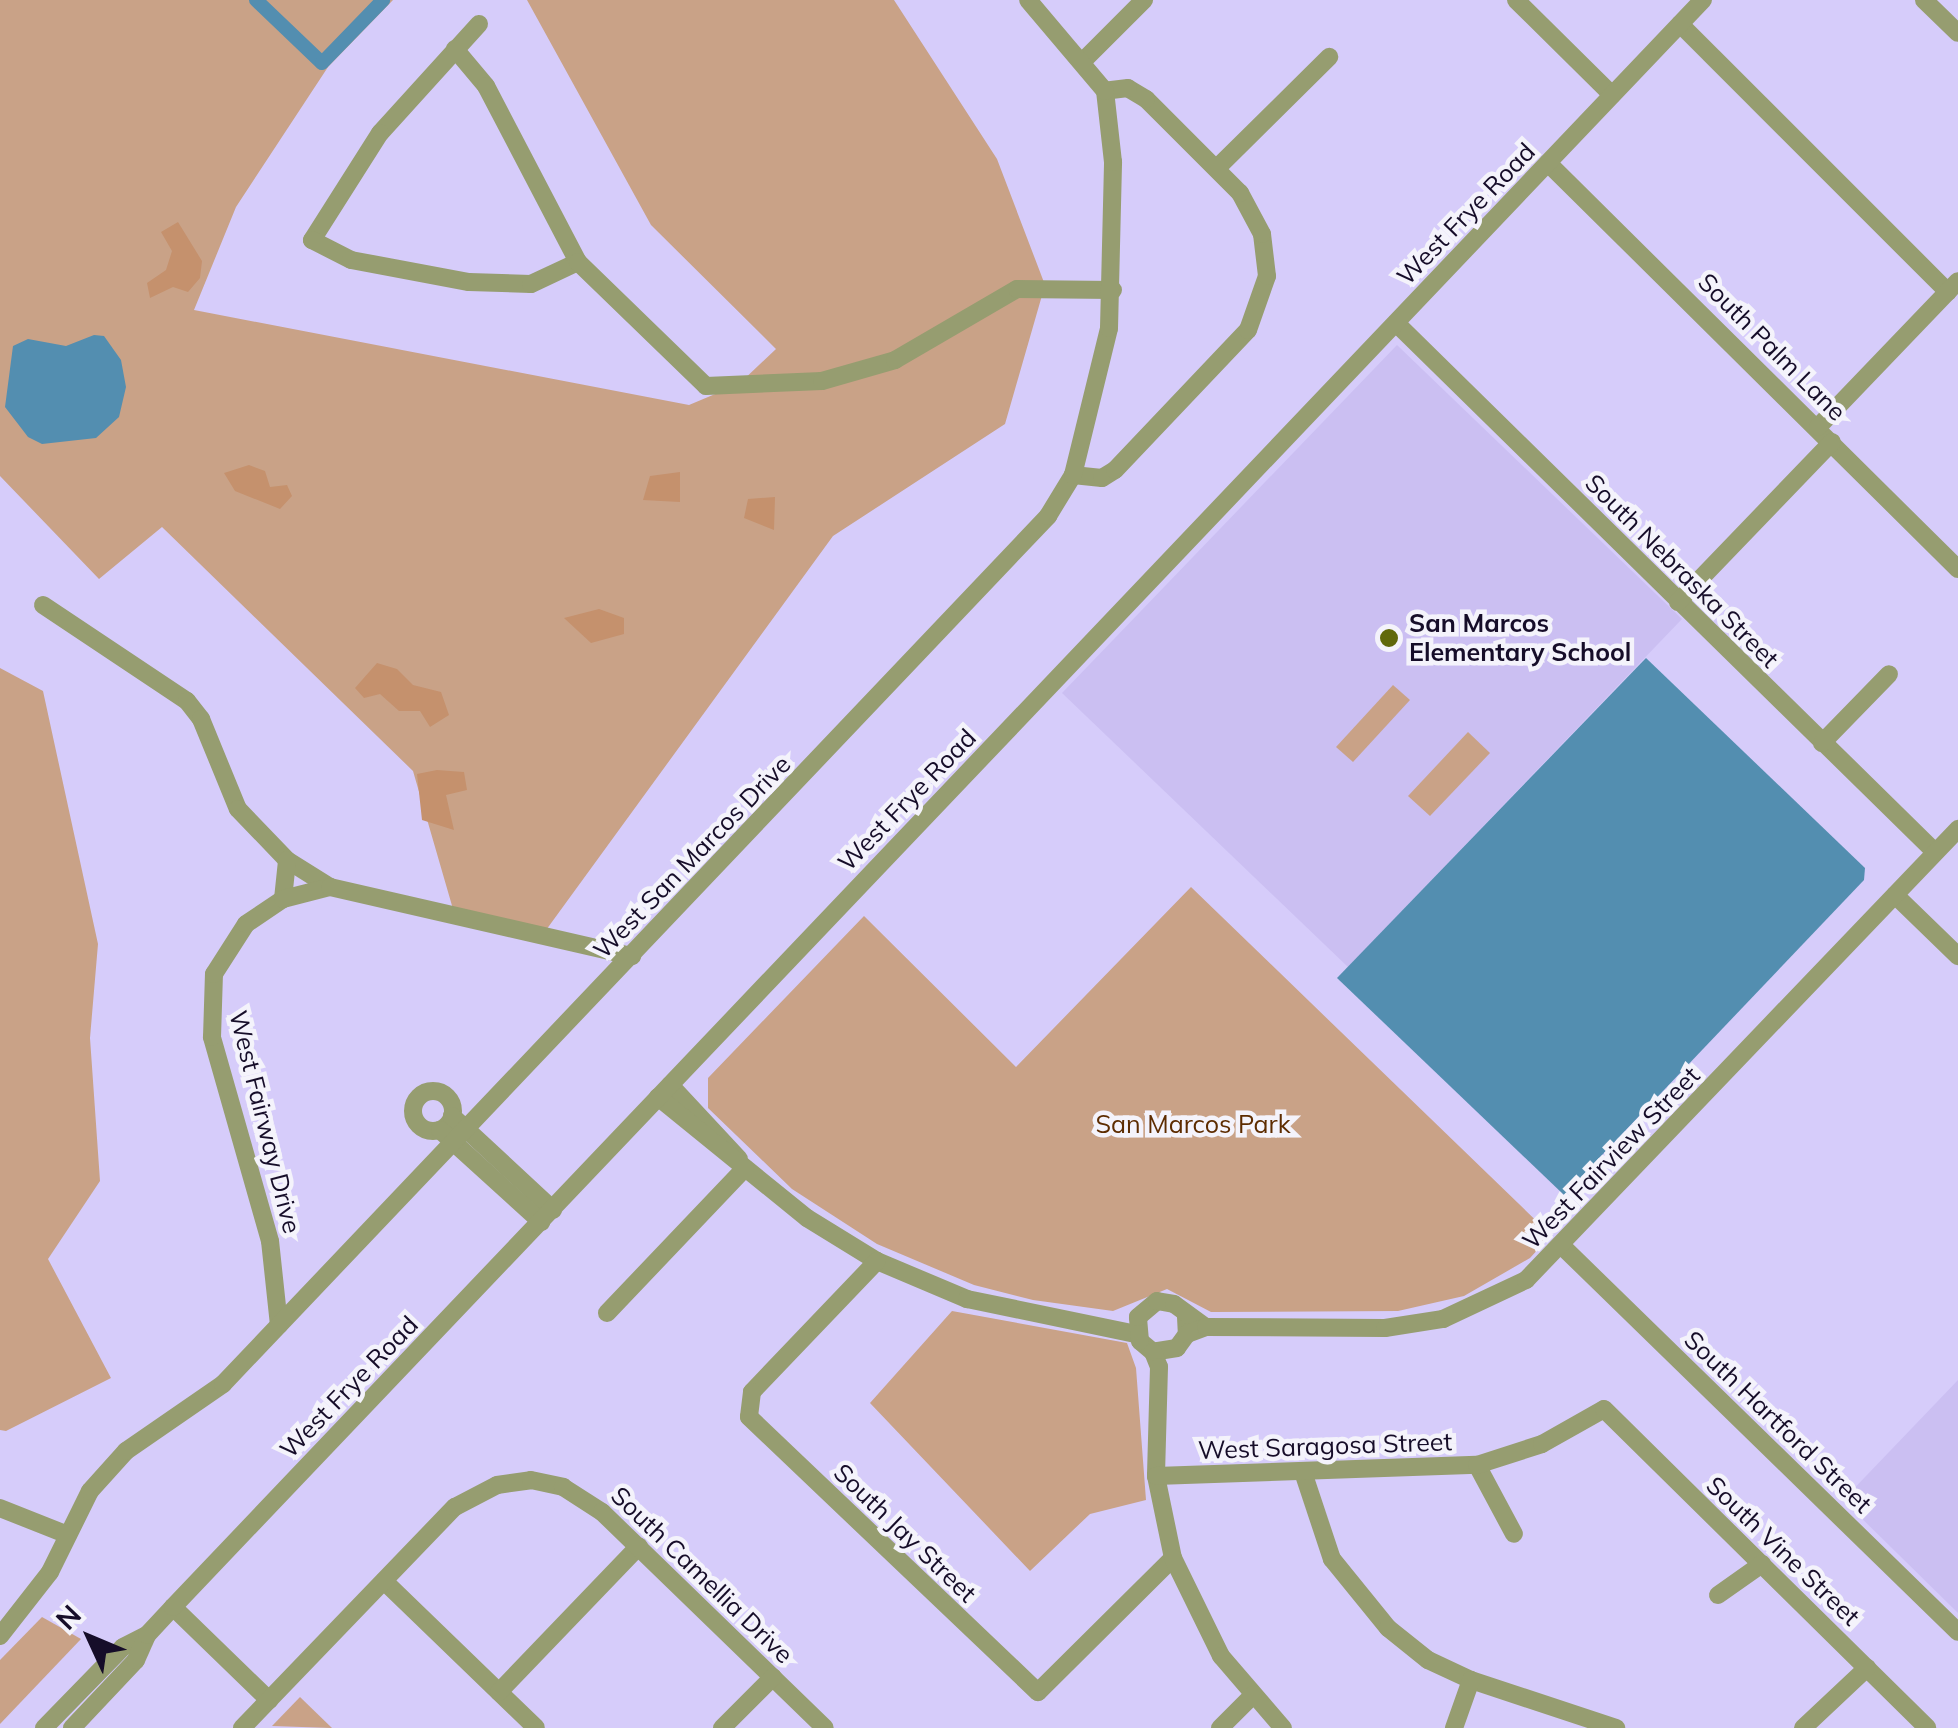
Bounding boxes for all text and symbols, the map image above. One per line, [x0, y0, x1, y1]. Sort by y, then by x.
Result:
street label: West Frye Road [1391, 137, 1541, 291]
street label: South Palm Lane [1692, 267, 1852, 427]
street label: South Nebraska Street [1579, 468, 1785, 674]
place label: San Marcos Elementary School [1409, 609, 1631, 668]
marker: San Marcos Elementary School [1378, 627, 1400, 649]
street label: West Frye Road [832, 723, 982, 877]
street label: West San Marcos Drive [587, 749, 797, 965]
street label: West Fairway Drive [223, 1008, 307, 1236]
street label: West Fairview Street [1516, 1061, 1706, 1255]
park label: San Marcos Park [1095, 1109, 1291, 1139]
street label: West Frye Road [274, 1310, 424, 1464]
street label: South Hartford Street [1678, 1325, 1878, 1519]
street label: West Saragosa Street [1197, 1427, 1453, 1465]
street label: South Jay Street [828, 1458, 982, 1608]
street label: South Vine Street [1700, 1470, 1866, 1632]
street label: South Camellia Drive [605, 1480, 799, 1670]
north arrow [40, 1588, 140, 1688]
text: N [48, 1597, 88, 1637]

